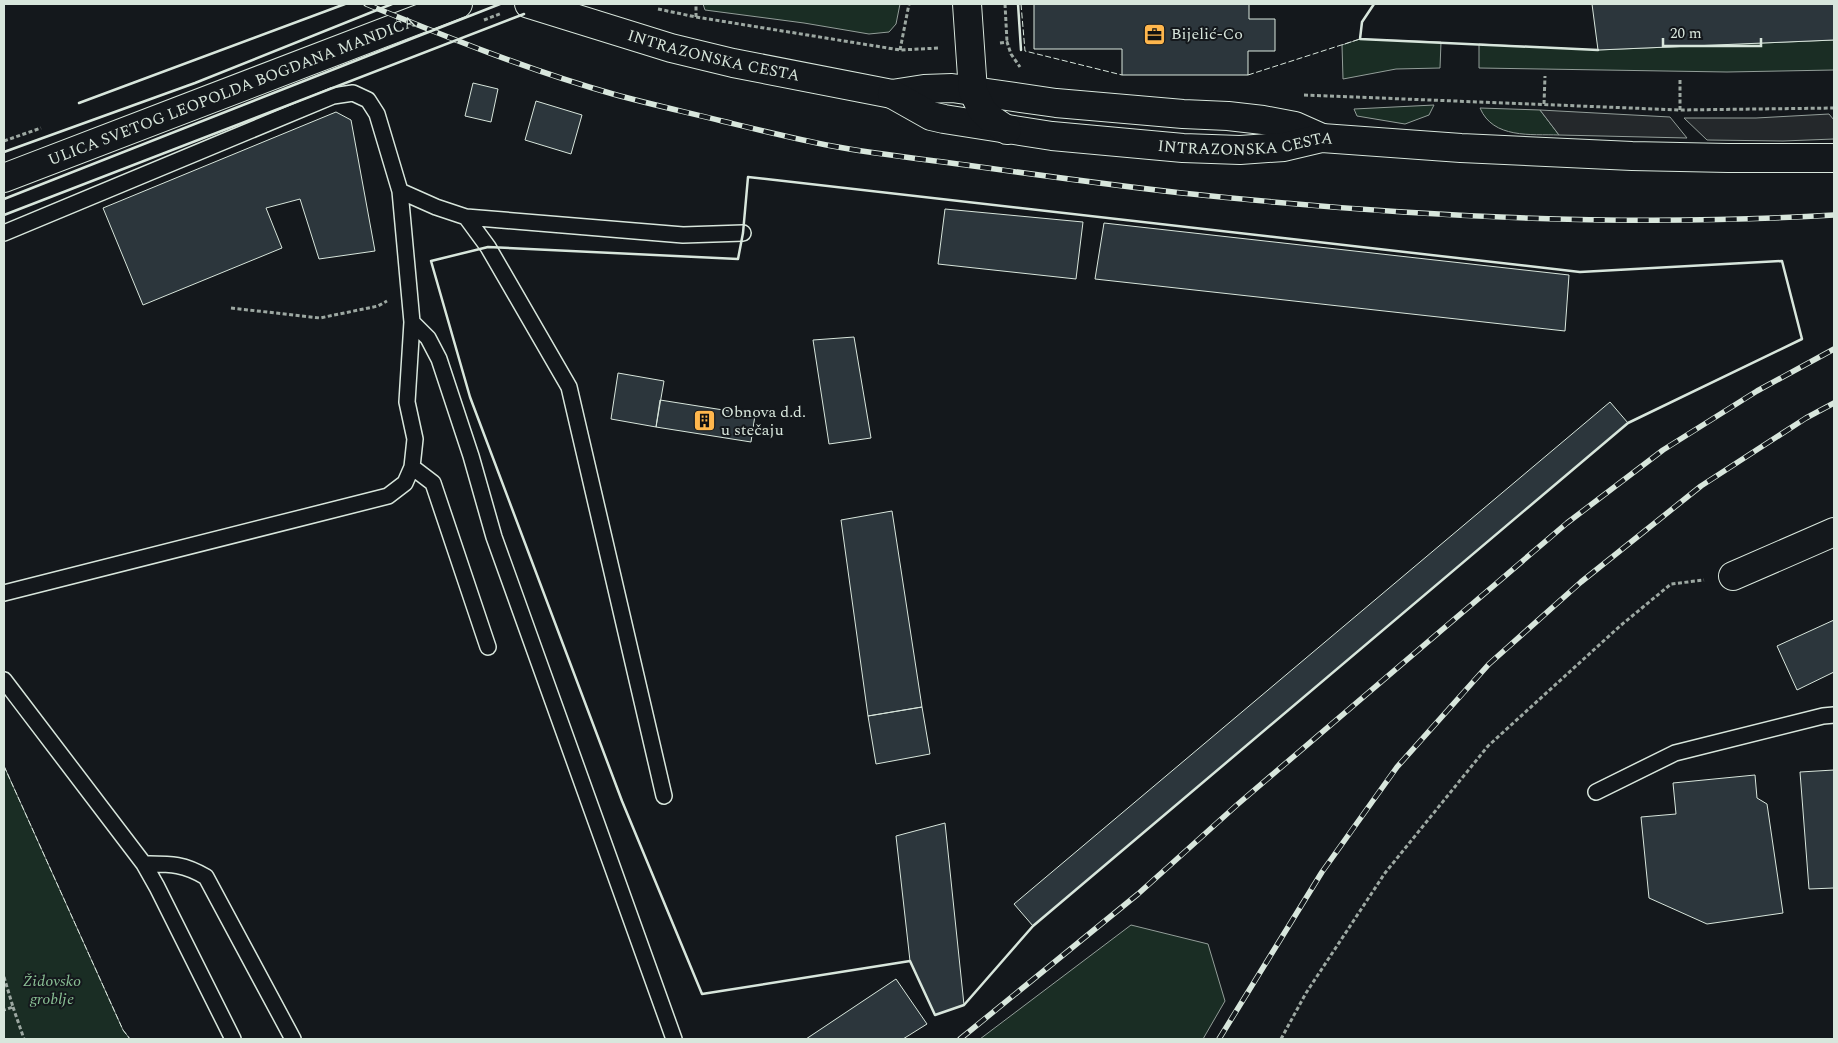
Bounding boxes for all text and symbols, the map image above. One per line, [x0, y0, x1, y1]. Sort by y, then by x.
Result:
street label: ULICA SVETOG LEOPOLDA BOGDANA MANDIĆA [45, 9, 419, 172]
scale bar [1663, 15, 1760, 47]
office icon: Bijelić-Co [1143, 22, 1167, 46]
place label: Bijelić-Co [1171, 22, 1243, 46]
text: 20 m [1670, 22, 1702, 45]
street label: INTRAZONSKA CESTA [624, 23, 802, 88]
street label: INTRAZONSKA CESTA [1157, 126, 1334, 162]
place label: Obnova d.d. u stečaju [721, 400, 806, 442]
building icon: Obnova d.d. u stečaju [693, 409, 717, 433]
park label: Židovsko groblje [23, 969, 81, 1011]

